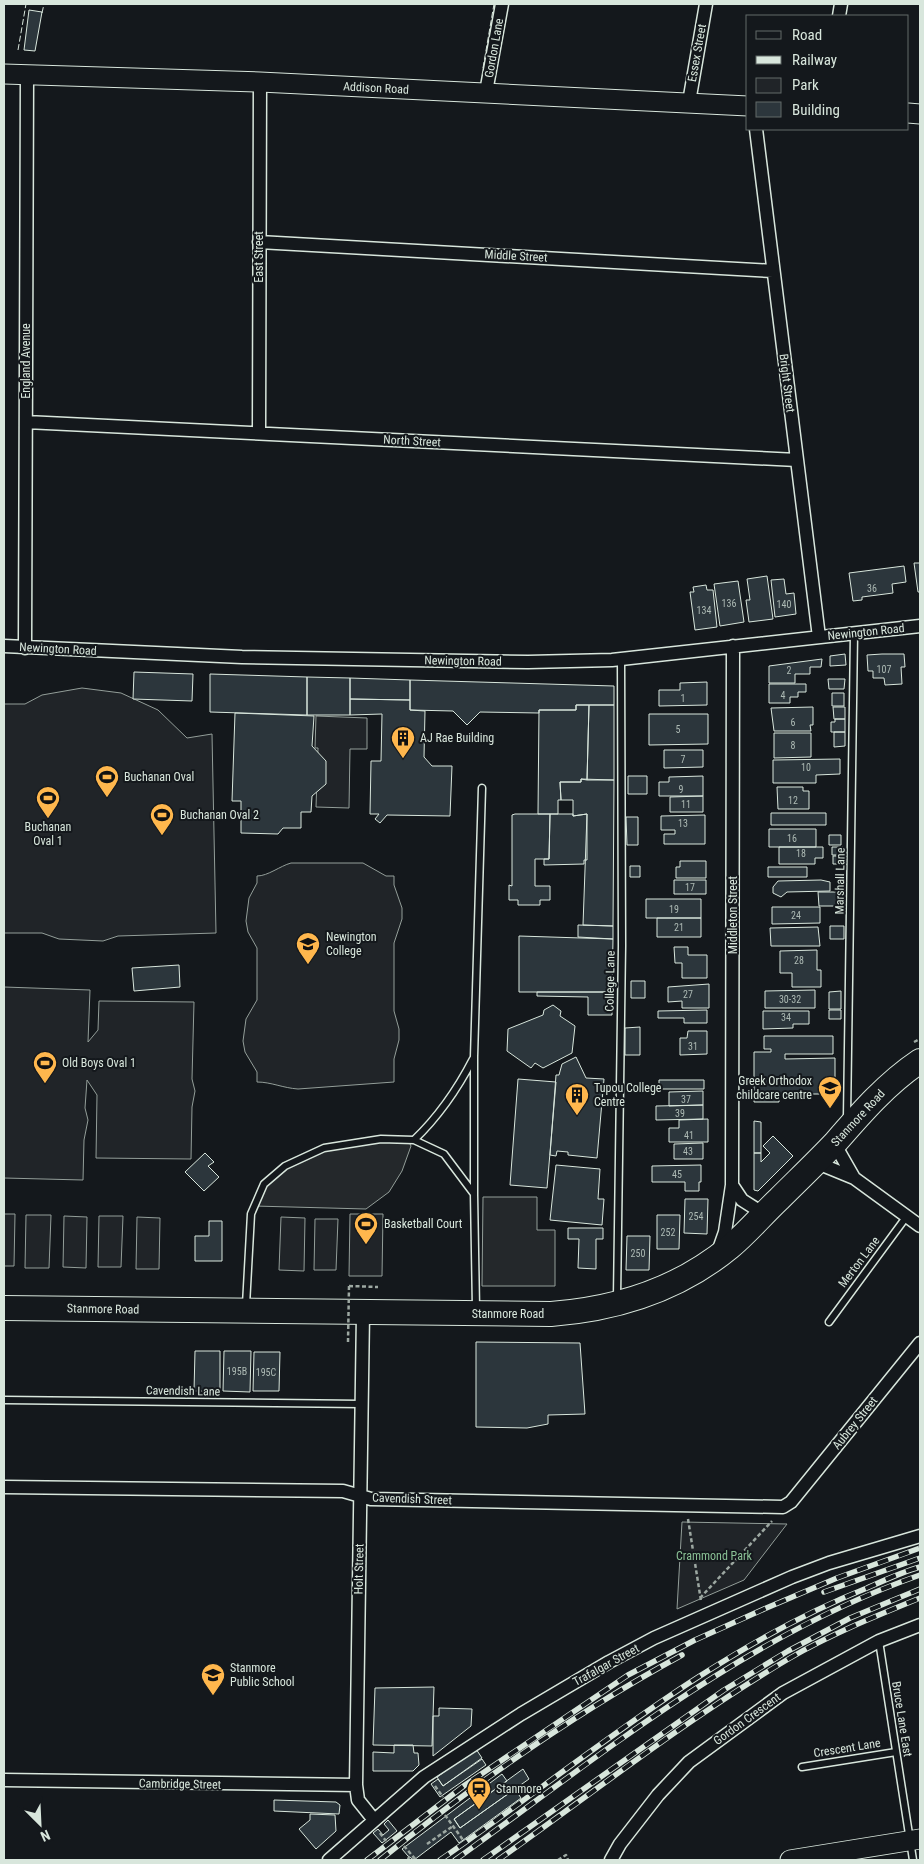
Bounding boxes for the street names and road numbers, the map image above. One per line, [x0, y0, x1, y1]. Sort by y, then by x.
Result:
street label: Gordon Lane [482, 17, 506, 79]
street label: Essex Street [685, 22, 709, 83]
street label: Addison Road [343, 79, 409, 97]
street label: East Street [252, 231, 266, 283]
street label: Middle Street [484, 247, 548, 265]
street label: England Avenue [19, 323, 33, 399]
street label: Bright Street [776, 353, 798, 414]
street label: North Street [383, 433, 442, 450]
street label: Newington Road [827, 621, 905, 643]
street label: Newington Road [19, 640, 97, 658]
street label: Newington Road [424, 653, 502, 669]
street label: Marshall Lane [832, 847, 848, 914]
street label: Middleton Street [726, 875, 740, 954]
street label: College Lane [602, 950, 618, 1012]
street label: Stanmore Road [828, 1087, 888, 1149]
street label: Merton Lane [835, 1234, 883, 1290]
street label: Stanmore Road [67, 1301, 139, 1317]
street label: Stanmore Road [472, 1307, 544, 1321]
street label: Cavendish Lane [146, 1383, 221, 1399]
street label: Aubrey Street [830, 1394, 881, 1452]
street label: Cavendish Street [372, 1491, 453, 1507]
street label: Holt Street [352, 1543, 366, 1594]
street label: Trafalgar Street [570, 1641, 642, 1689]
street label: Bruce Lane East [889, 1680, 915, 1758]
street label: Gordon Crescent [711, 1690, 784, 1748]
street label: Crescent Lane [813, 1736, 882, 1760]
street label: Cambridge Street [139, 1776, 222, 1792]

